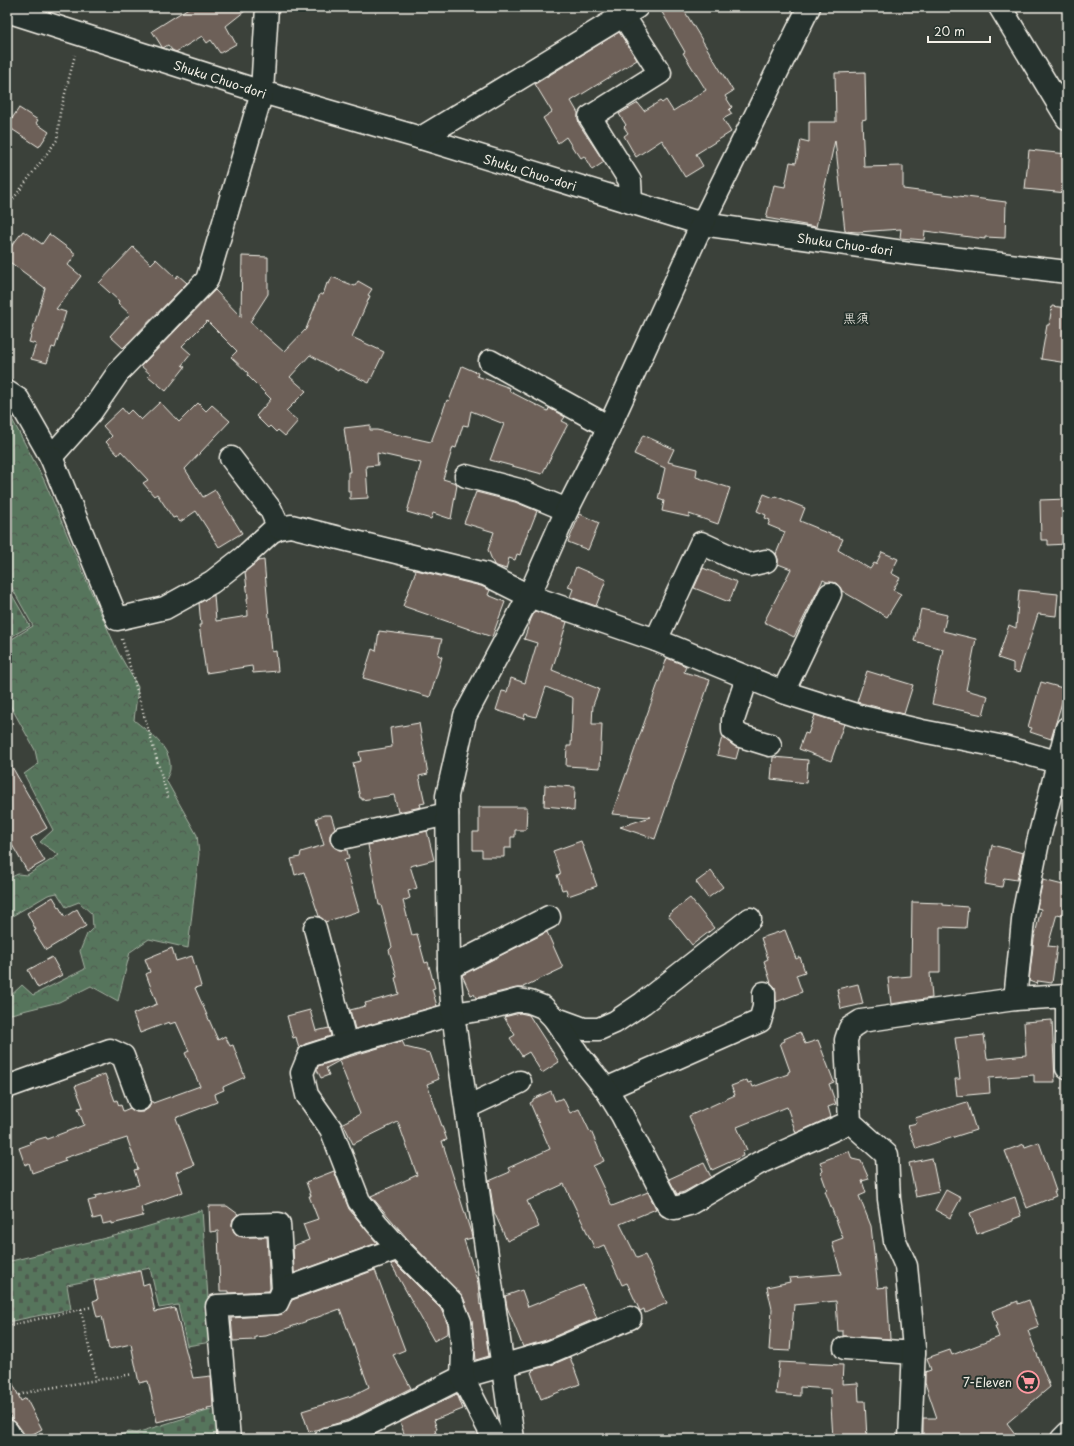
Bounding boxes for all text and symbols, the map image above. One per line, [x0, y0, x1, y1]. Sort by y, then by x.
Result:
scale bar [928, 18, 990, 44]
text: 20 m [934, 22, 965, 40]
street label: Shuku Chuo-dori [171, 56, 269, 102]
street label: Shuku Chuo-dori [481, 149, 579, 195]
street label: Shuku Chuo-dori [796, 228, 894, 260]
district label: 黒須 [843, 308, 869, 327]
supermarket icon: 7-Eleven [1015, 1369, 1041, 1395]
place label: 7-Eleven [963, 1373, 1012, 1391]

